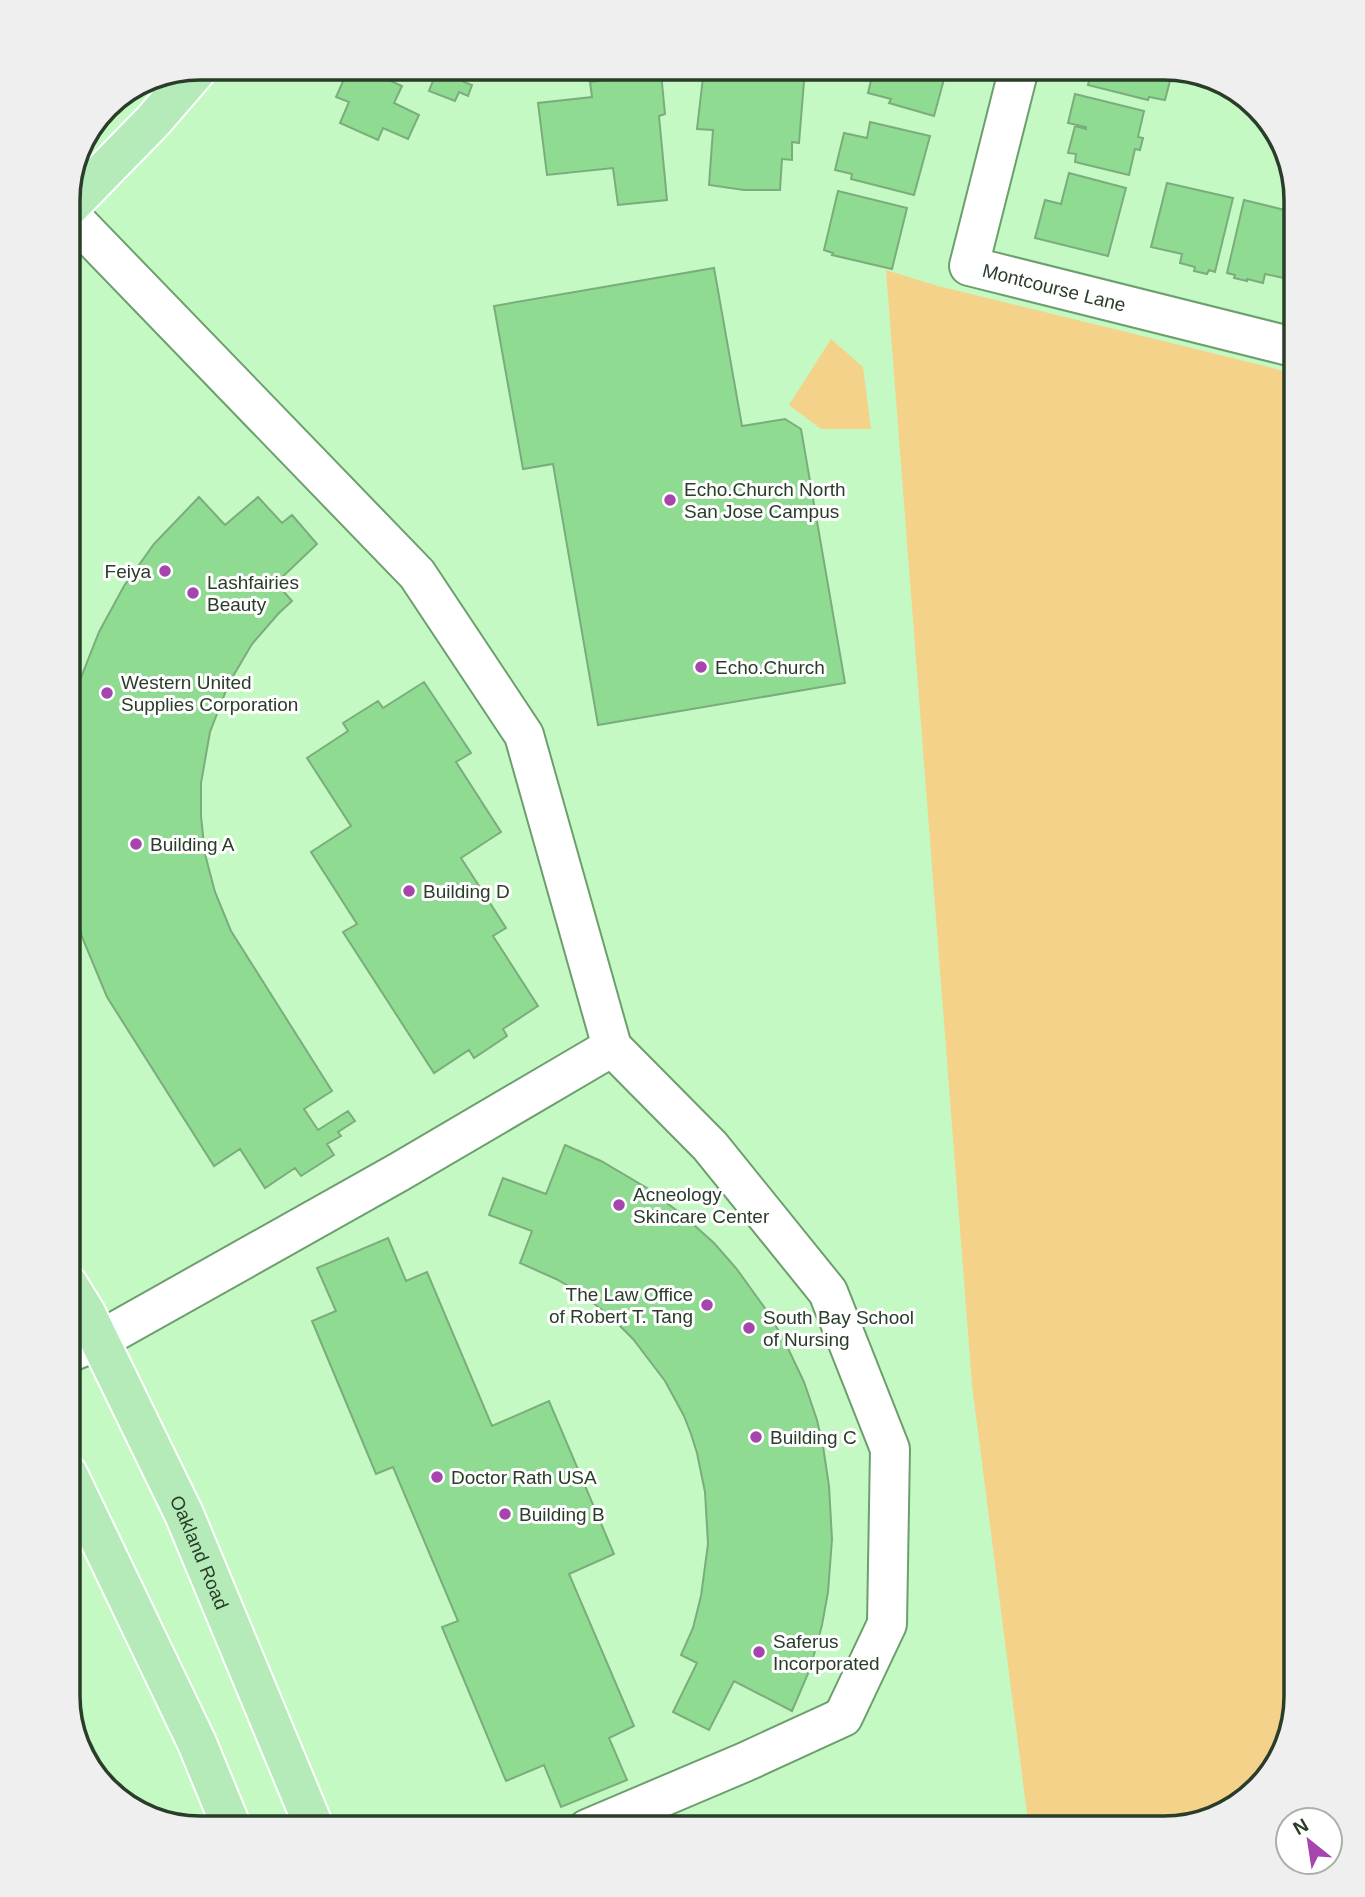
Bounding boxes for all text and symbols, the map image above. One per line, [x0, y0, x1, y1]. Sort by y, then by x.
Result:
street label: Montcourse Lane [980, 259, 1128, 315]
place label: Echo.Church North San Jose Campus [684, 479, 846, 522]
marker: Echo.Church North San Jose Campus [662, 492, 678, 508]
place label: Feiya [105, 561, 151, 582]
marker: Feiya [157, 563, 173, 579]
place label: Lashfairies Beauty [207, 572, 299, 615]
marker: Lashfairies Beauty [185, 585, 201, 601]
place label: Echo.Church [715, 657, 825, 678]
marker: Echo.Church [693, 659, 709, 675]
place label: Western United Supplies Corporation [121, 672, 298, 715]
marker: Western United Supplies Corporation [99, 685, 115, 701]
place label: Building A [150, 834, 235, 855]
marker: Building A [128, 836, 144, 852]
place label: Building D [423, 881, 510, 902]
marker: Building D [401, 883, 417, 899]
place label: Acneology Skincare Center [633, 1184, 770, 1227]
marker: Acneology Skincare Center [611, 1197, 627, 1213]
place label: The Law Office of Robert T. Tang [549, 1284, 693, 1327]
marker: The Law Office of Robert T. Tang [699, 1297, 715, 1313]
place label: South Bay School of Nursing [763, 1307, 914, 1350]
marker: South Bay School of Nursing [741, 1320, 757, 1336]
place label: Building C [770, 1427, 857, 1448]
marker: Building C [748, 1429, 764, 1445]
place label: Doctor Rath USA [451, 1467, 597, 1488]
marker: Doctor Rath USA [429, 1469, 445, 1485]
street label: Oakland Road [166, 1492, 233, 1612]
place label: Building B [519, 1504, 605, 1525]
marker: Building B [497, 1506, 513, 1522]
place label: Saferus Incorporated [773, 1631, 880, 1674]
marker: Saferus Incorporated [751, 1644, 767, 1660]
north arrow [1274, 1806, 1344, 1876]
text: N [1290, 1814, 1312, 1839]

